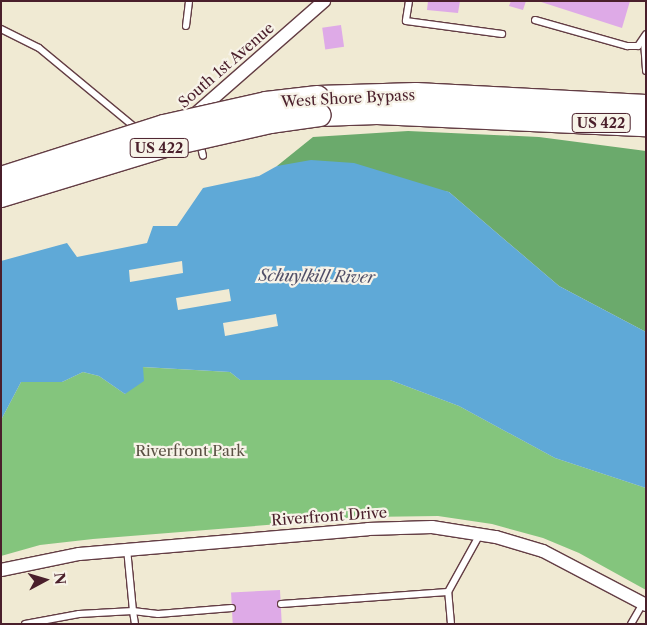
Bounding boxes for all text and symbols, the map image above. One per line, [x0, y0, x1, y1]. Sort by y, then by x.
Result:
street label: South 1st Avenue [174, 18, 278, 112]
street label: West Shore Bypass [280, 85, 416, 111]
road number: US 422 [571, 112, 631, 134]
road number: US 422 [129, 136, 189, 160]
water label: Schuylkill River [259, 265, 375, 287]
park label: Riverfront Park [135, 442, 245, 460]
street label: Riverfront Drive [270, 503, 388, 529]
north arrow [20, 555, 70, 605]
text: N [50, 571, 70, 585]

